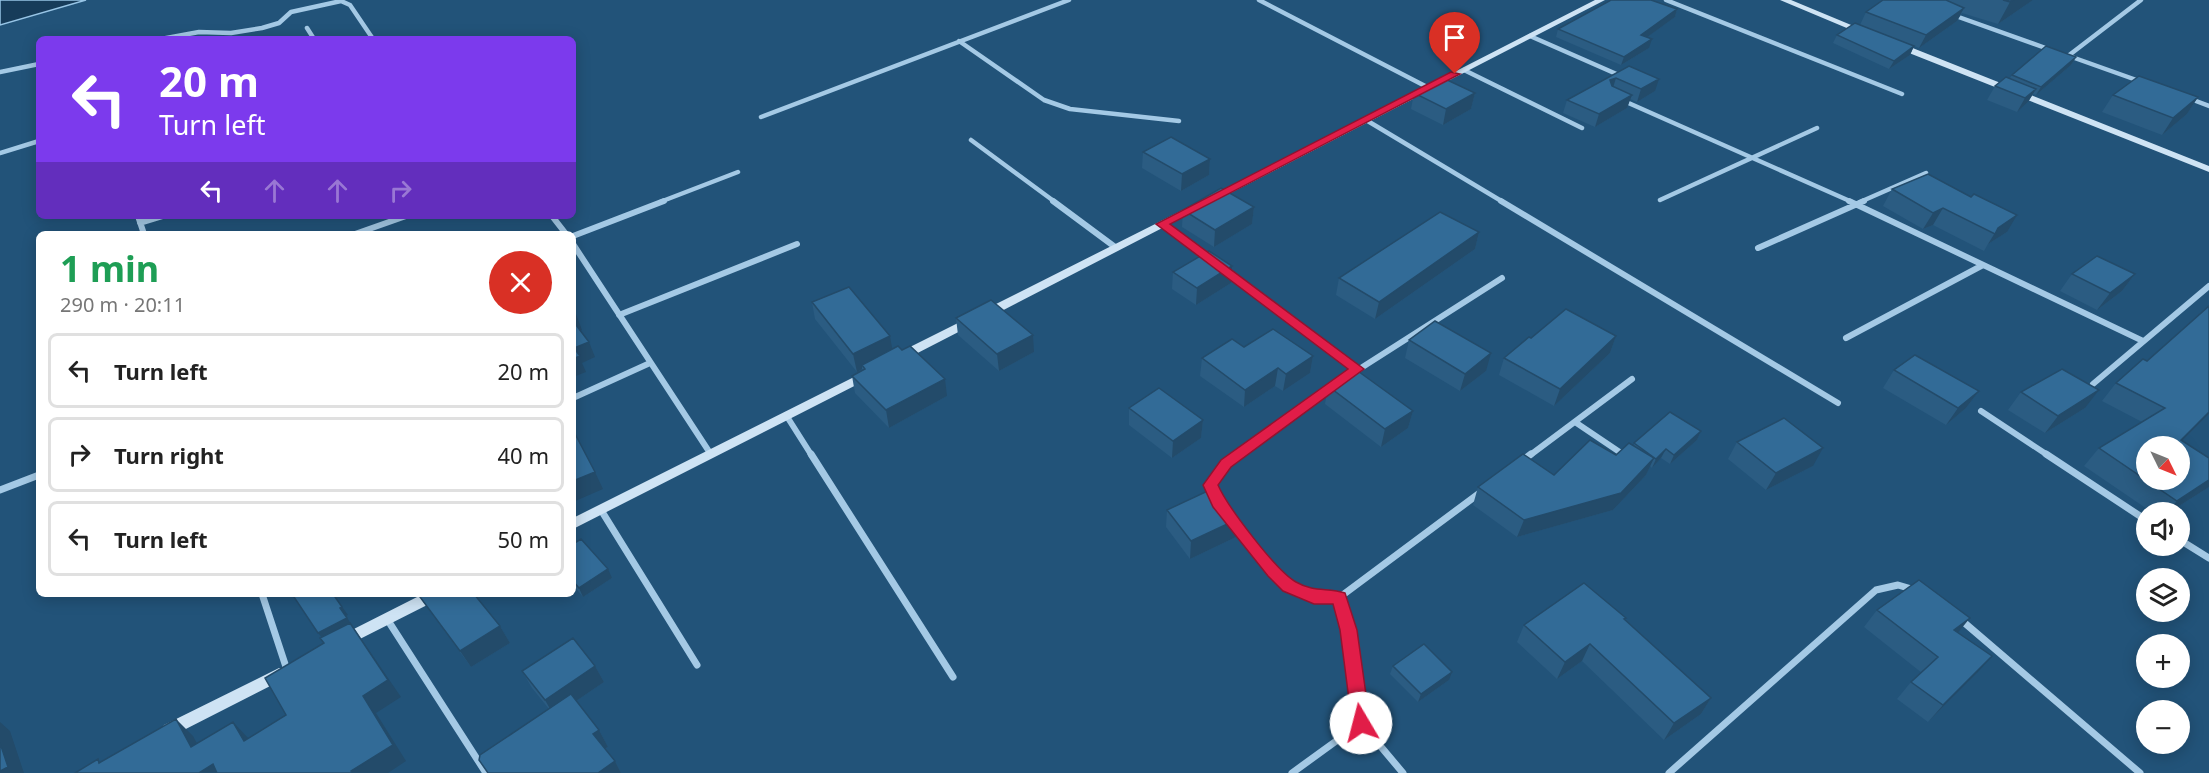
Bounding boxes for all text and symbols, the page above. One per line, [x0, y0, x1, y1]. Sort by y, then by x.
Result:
pin [1429, 12, 1480, 74]
icon: arrive [1438, 21, 1471, 54]
text: 20 m [159, 52, 259, 109]
icon: left [60, 60, 138, 138]
text: Turn left [159, 106, 265, 143]
icon: left [195, 174, 228, 207]
icon: ahead [258, 174, 291, 207]
icon: ahead [321, 174, 354, 207]
icon: right [384, 174, 417, 207]
text: 1 min [60, 244, 159, 293]
button: close [489, 251, 552, 314]
text: 290 m · 20:11 [60, 291, 185, 318]
icon: left [63, 354, 96, 387]
text: Turn left [114, 356, 208, 386]
text: 20 m [498, 356, 549, 386]
north arrow [2136, 436, 2190, 490]
map controls [2136, 436, 2190, 754]
icon: right [63, 438, 96, 471]
text: Turn right [114, 440, 224, 470]
text: 40 m [498, 440, 549, 470]
button: sound [2136, 502, 2190, 556]
icon: left [63, 522, 96, 555]
text: Turn left [114, 524, 208, 554]
text: 50 m [498, 524, 549, 554]
button: layers [2136, 568, 2190, 622]
button: + [2136, 634, 2190, 688]
position arrow [1329, 691, 1393, 755]
button: − [2136, 700, 2190, 754]

